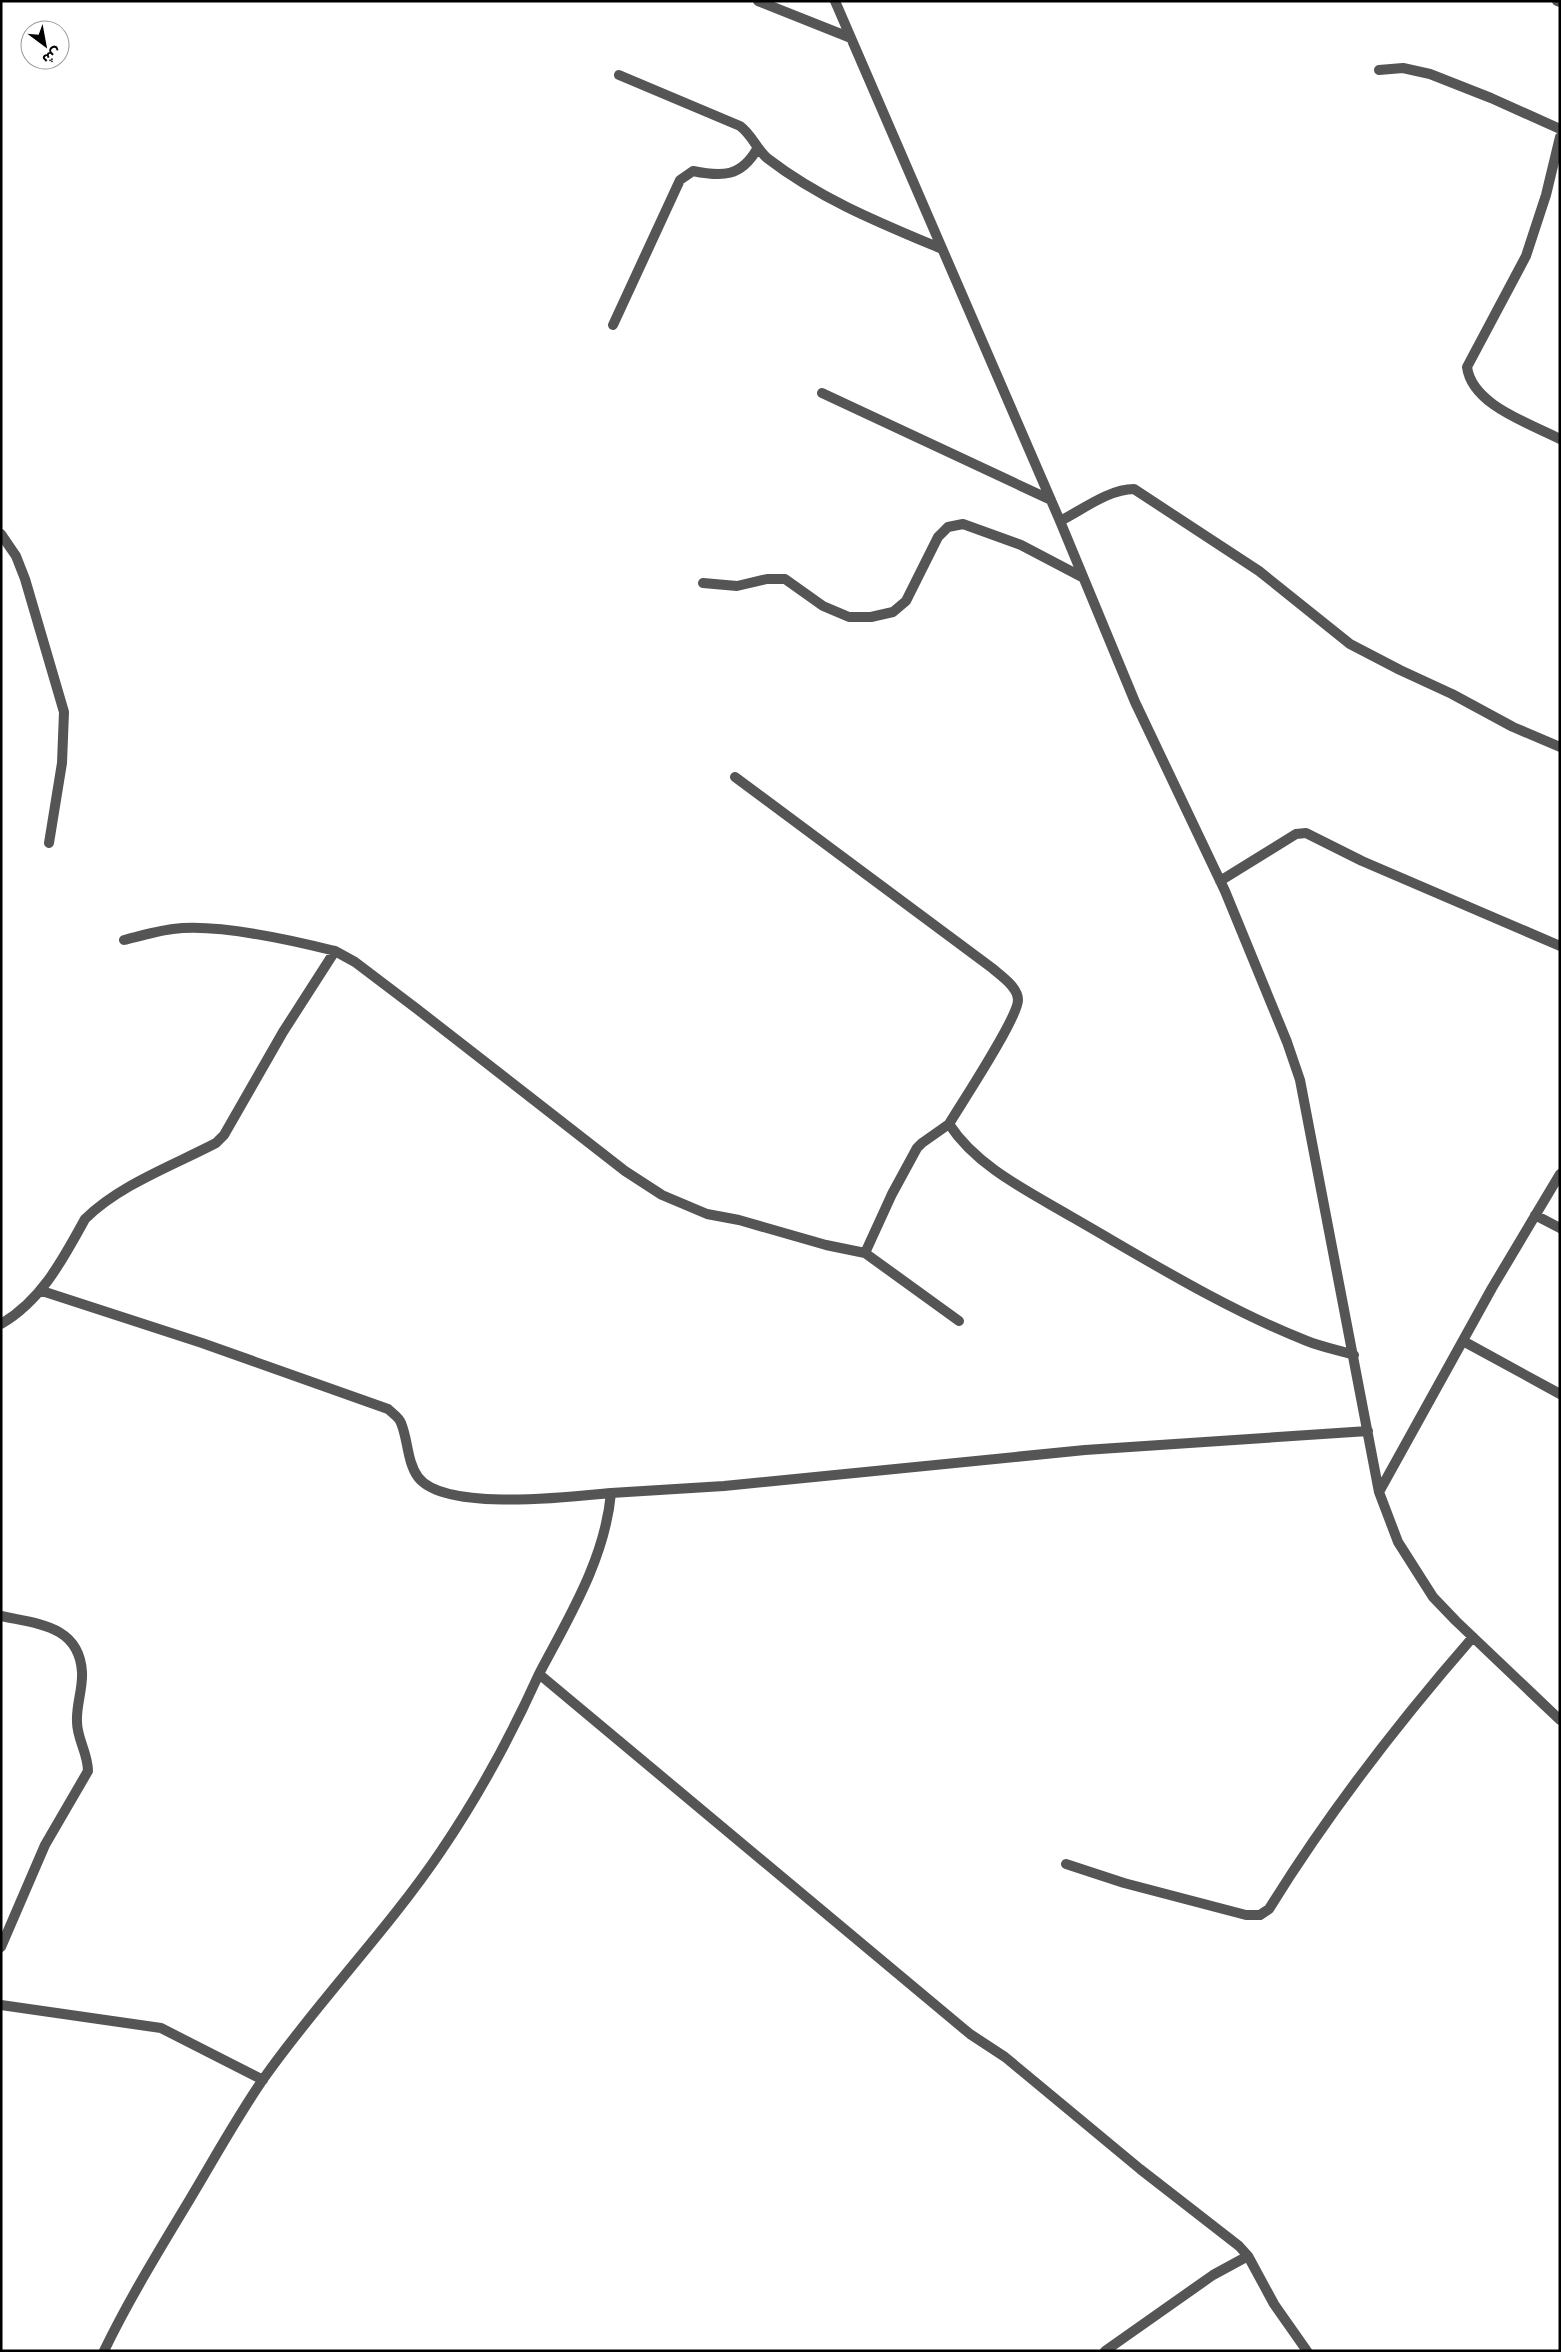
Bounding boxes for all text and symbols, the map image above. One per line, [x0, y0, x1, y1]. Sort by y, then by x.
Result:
north arrow [20, 20, 70, 70]
text: ش [39, 43, 65, 69]

